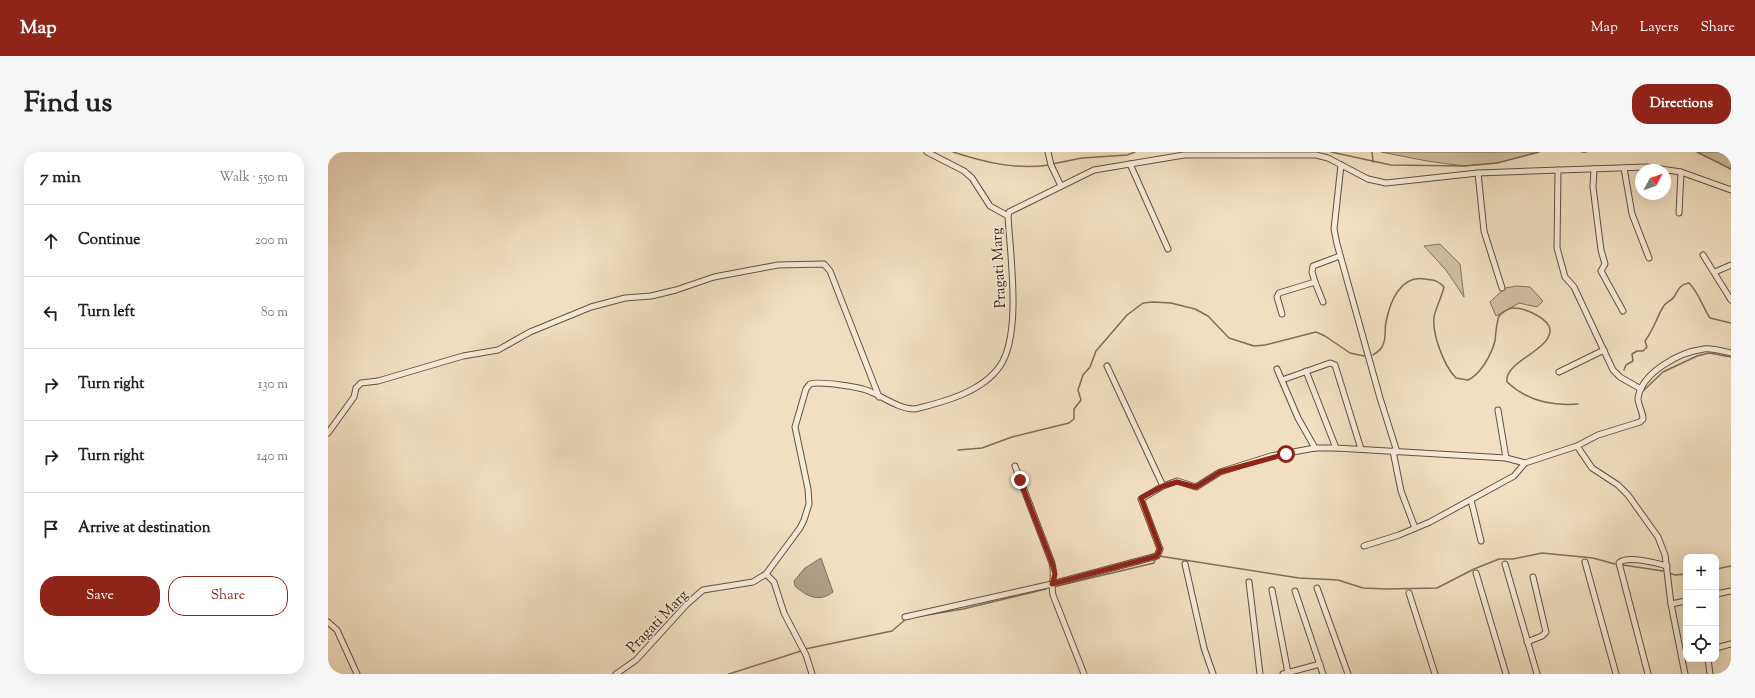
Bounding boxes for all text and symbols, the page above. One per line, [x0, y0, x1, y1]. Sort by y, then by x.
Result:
text: Map [20, 15, 57, 42]
text: Map [1591, 18, 1618, 38]
text: Layers [1640, 18, 1678, 38]
text: Share [1700, 18, 1735, 38]
text: Find us [24, 84, 112, 124]
button: Directions [1632, 84, 1731, 124]
north arrow [1635, 164, 1671, 200]
text: 7 min [40, 166, 81, 190]
text: Walk · 550 m [219, 169, 288, 187]
street label: Pragati Marg [987, 227, 1012, 309]
icon: ahead [40, 230, 62, 252]
text: Continue [78, 230, 140, 251]
text: 200 m [255, 232, 288, 250]
icon: left [40, 302, 62, 324]
text: Turn left [78, 302, 135, 323]
text: 80 m [261, 304, 288, 322]
icon: right [40, 374, 62, 396]
text: Turn right [78, 374, 144, 395]
text: 130 m [258, 376, 288, 394]
route start [1277, 445, 1295, 463]
icon: right [40, 446, 62, 468]
text: Turn right [78, 446, 144, 467]
text: 140 m [257, 448, 288, 466]
route end [1011, 471, 1029, 489]
icon: arrive [40, 518, 62, 540]
text: Arrive at destination [78, 518, 211, 539]
map controls [1683, 554, 1719, 662]
button: + [1683, 554, 1719, 590]
button: Save [40, 576, 160, 616]
button: Share [168, 576, 288, 616]
street label: Pragati Marg [623, 586, 694, 658]
button: − [1683, 590, 1719, 626]
button: locate [1683, 626, 1719, 662]

